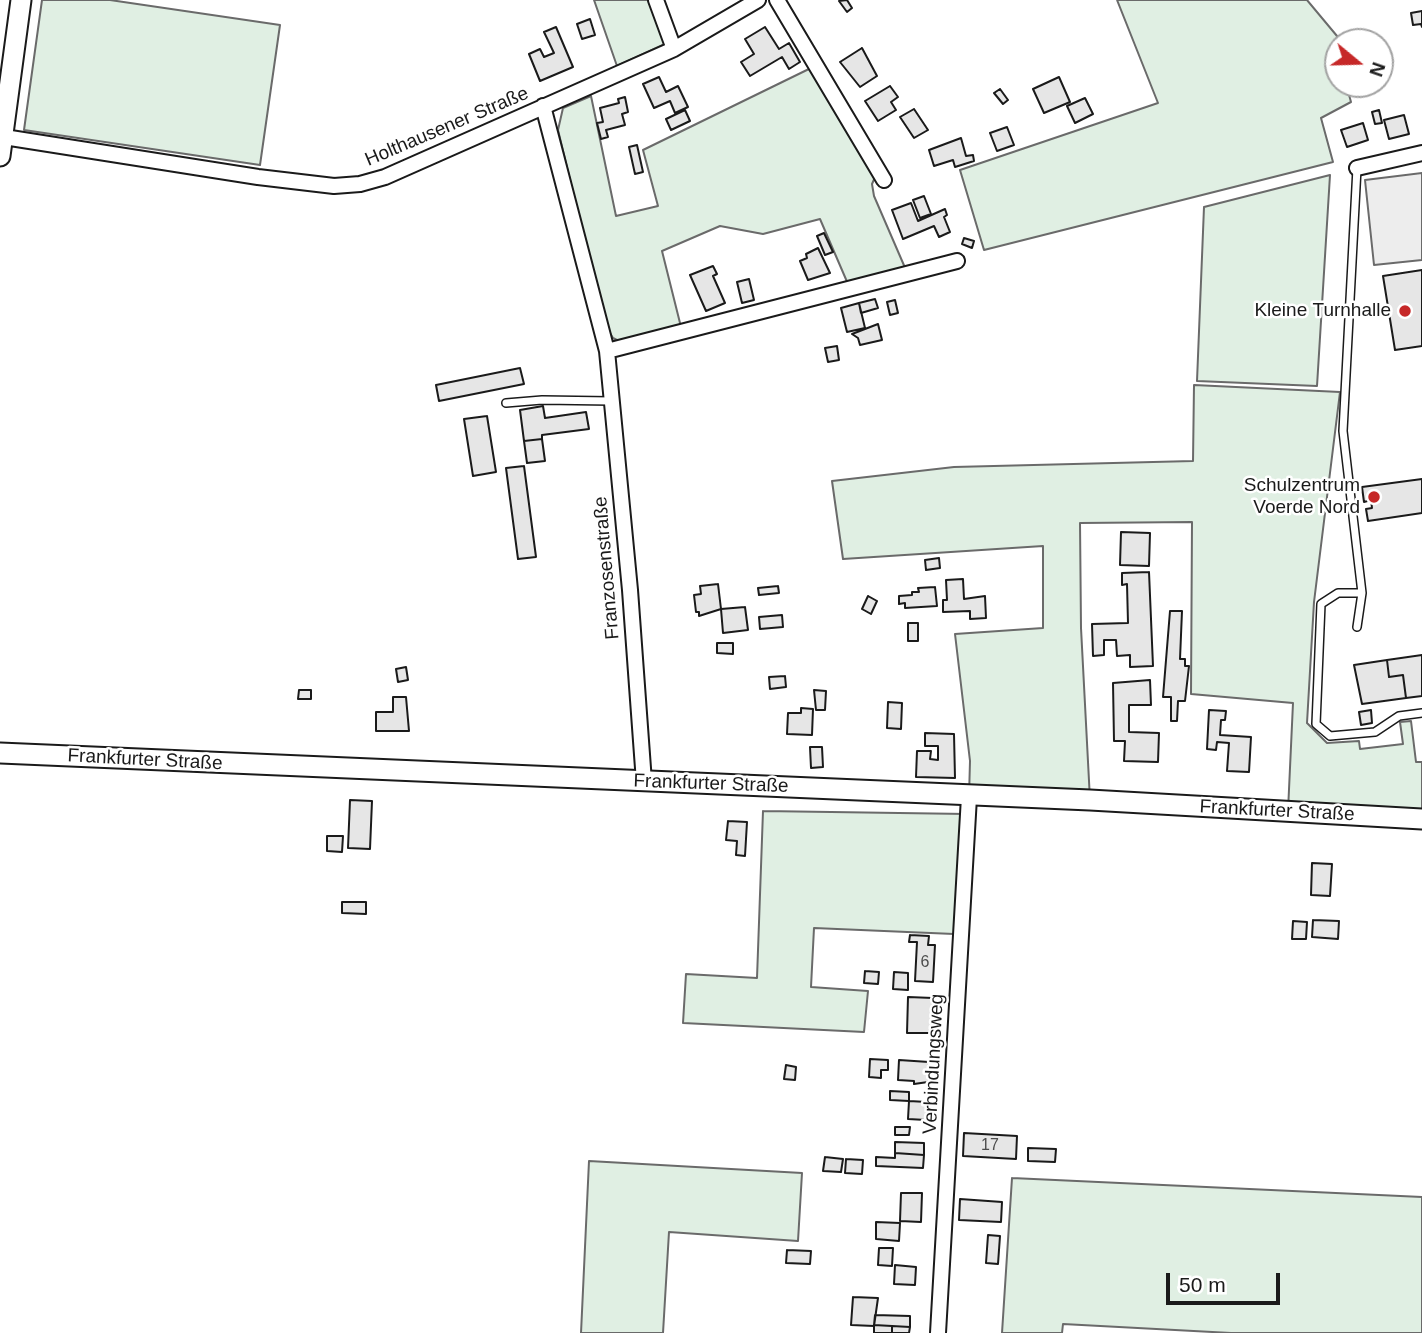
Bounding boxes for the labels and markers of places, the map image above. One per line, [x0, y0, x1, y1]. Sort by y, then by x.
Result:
place label: Kleine Turnhalle [1254, 300, 1391, 322]
marker: Kleine Turnhalle [1397, 303, 1413, 319]
place label: Schulzentrum Voerde Nord [1244, 475, 1360, 519]
marker: Schulzentrum Voerde Nord [1366, 489, 1382, 505]

